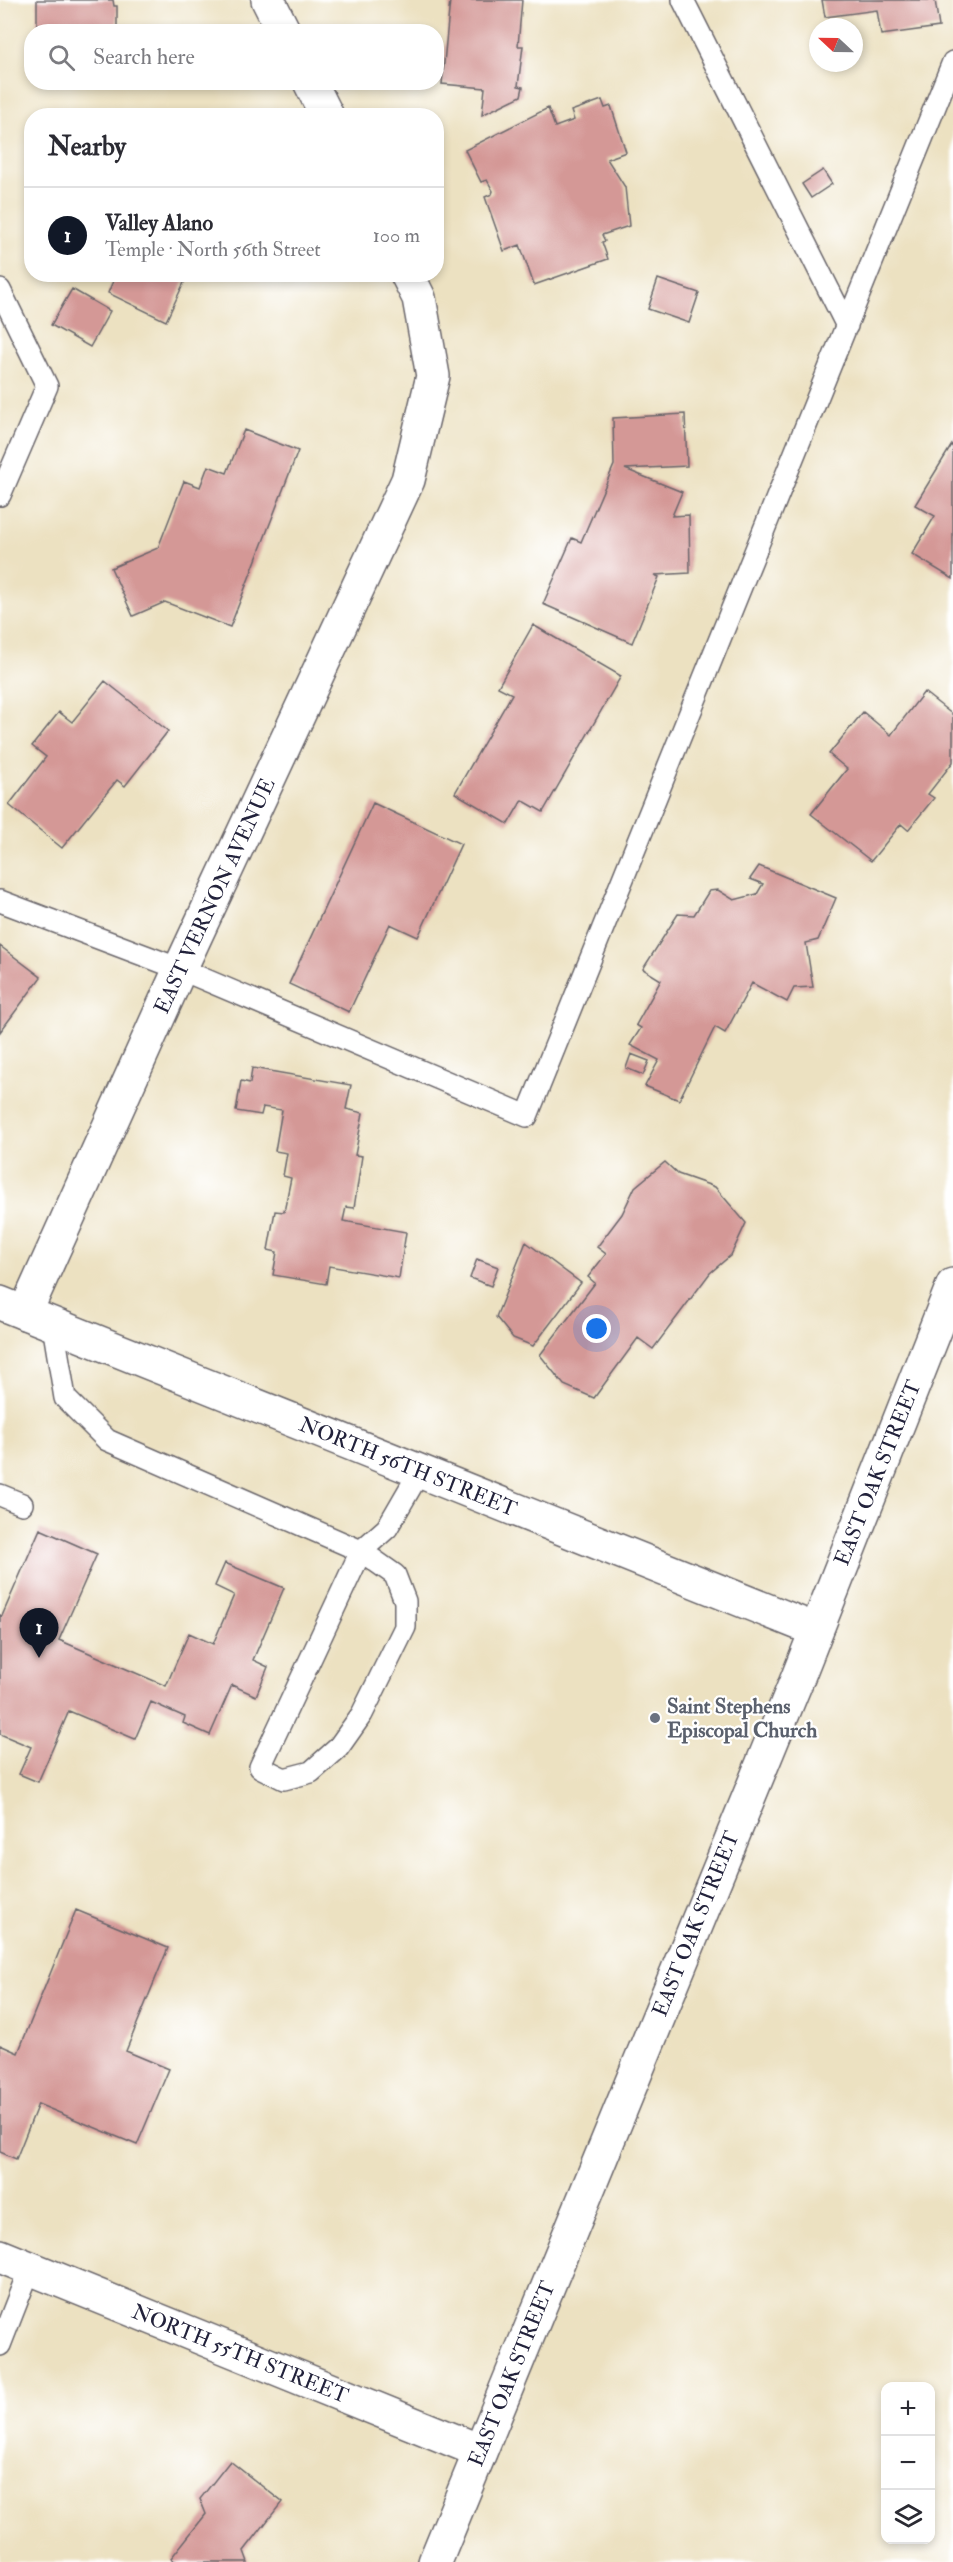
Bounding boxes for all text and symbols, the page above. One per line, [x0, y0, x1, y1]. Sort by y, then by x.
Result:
north arrow [809, 18, 863, 72]
search box [24, 24, 444, 90]
icon: search [45, 41, 78, 74]
text: Search here [93, 43, 195, 71]
text: Nearby [48, 131, 126, 163]
text: Valley Alano [105, 209, 213, 237]
text: 1 [64, 223, 71, 248]
text: 100 m [373, 223, 420, 248]
text: Temple · North 56th Street [105, 237, 321, 262]
street label: EAST VERNON AVENUE [148, 774, 282, 1018]
your location [582, 1314, 611, 1343]
street label: EAST OAK STREET [828, 1376, 928, 1570]
street label: NORTH 56TH STREET [295, 1411, 521, 1523]
pin: 1 [20, 1608, 58, 1658]
place label: Saint Stephens Episcopal Church [667, 1693, 817, 1744]
marker: Saint Stephens Episcopal Church [648, 1711, 662, 1725]
street label: EAST OAK STREET [646, 1827, 746, 2021]
street label: EAST OAK STREET [462, 2277, 562, 2471]
street label: NORTH 55TH STREET [128, 2298, 353, 2410]
map controls [881, 2382, 935, 2544]
button: + [881, 2382, 935, 2436]
button: − [881, 2436, 935, 2490]
button: layers [881, 2490, 935, 2544]

